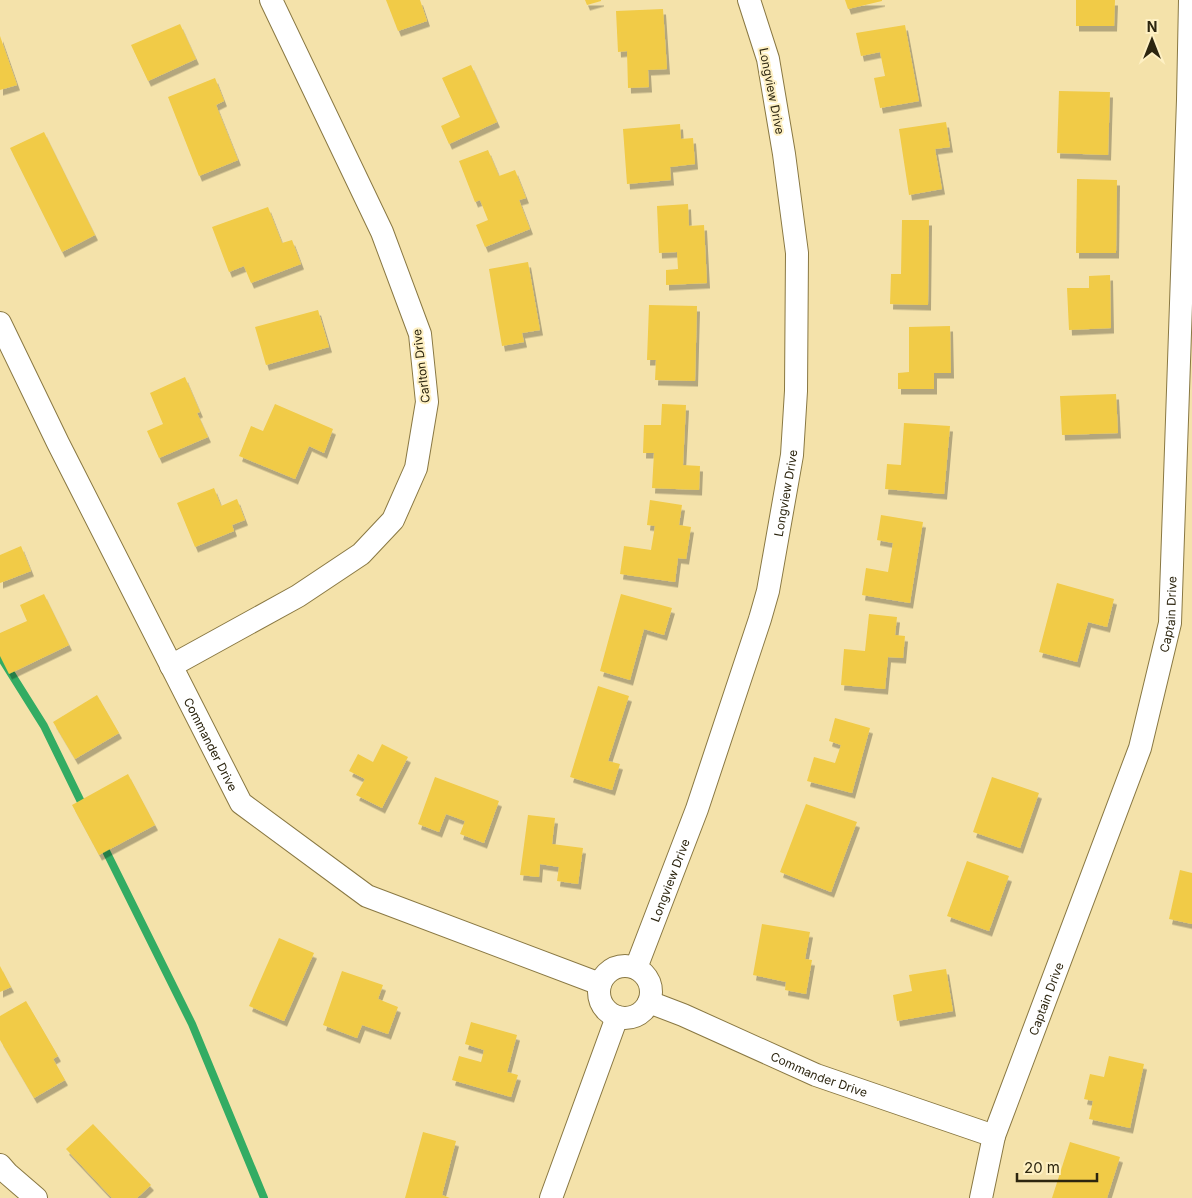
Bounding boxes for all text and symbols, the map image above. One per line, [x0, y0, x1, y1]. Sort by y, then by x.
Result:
north arrow [1127, 15, 1177, 65]
text: N [1147, 18, 1157, 35]
street label: Longview Drive [756, 46, 788, 136]
street label: Carlton Drive [409, 328, 433, 404]
street label: Longview Drive [770, 449, 800, 538]
street label: Captain Drive [1156, 576, 1179, 654]
street label: Commander Drive [181, 695, 241, 793]
street label: Longview Drive [647, 837, 692, 924]
street label: Captain Drive [1025, 960, 1066, 1037]
street label: Commander Drive [768, 1048, 870, 1100]
scale bar [1017, 1150, 1097, 1182]
text: 20 m [1024, 1158, 1060, 1177]

